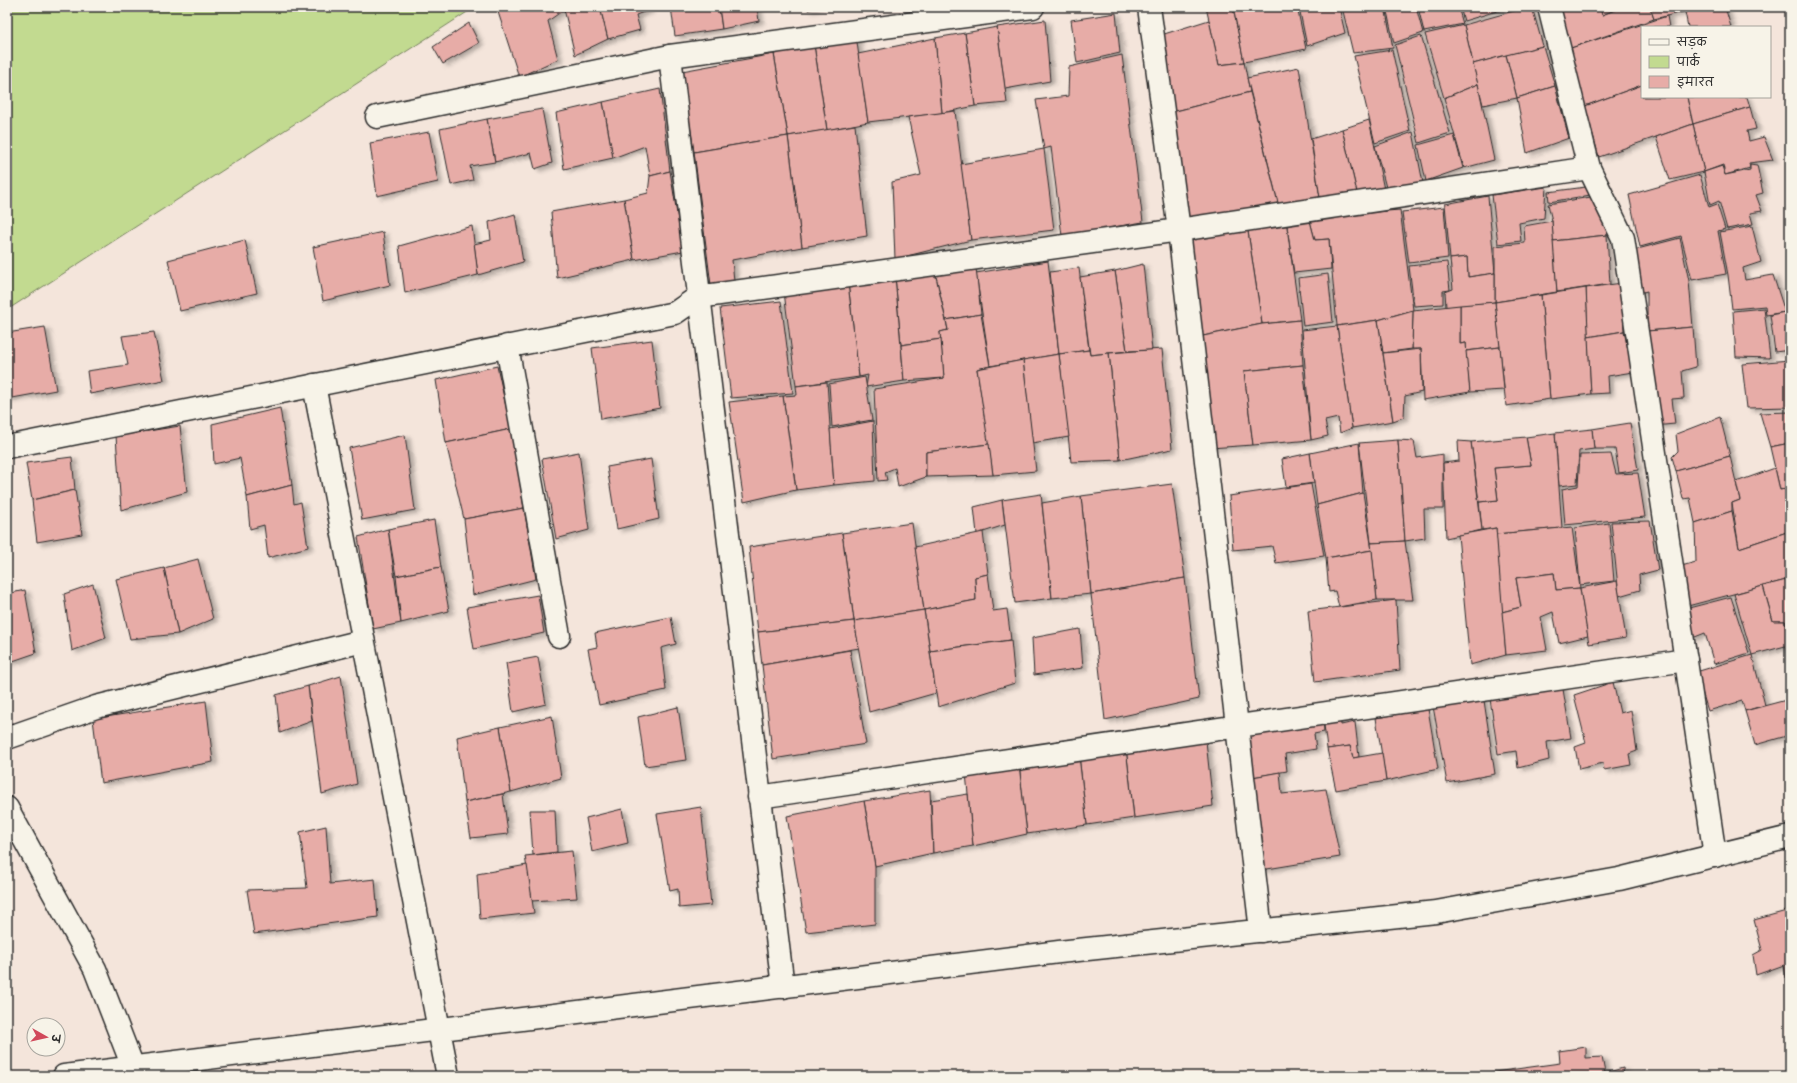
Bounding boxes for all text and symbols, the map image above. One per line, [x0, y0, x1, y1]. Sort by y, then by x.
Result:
legend [1641, 26, 1771, 98]
text: सड़क [1676, 35, 1708, 50]
text: पार्क [1676, 52, 1701, 69]
text: इमारत [1677, 75, 1715, 89]
north arrow [26, 1017, 66, 1057]
text: उ [48, 1033, 62, 1045]

